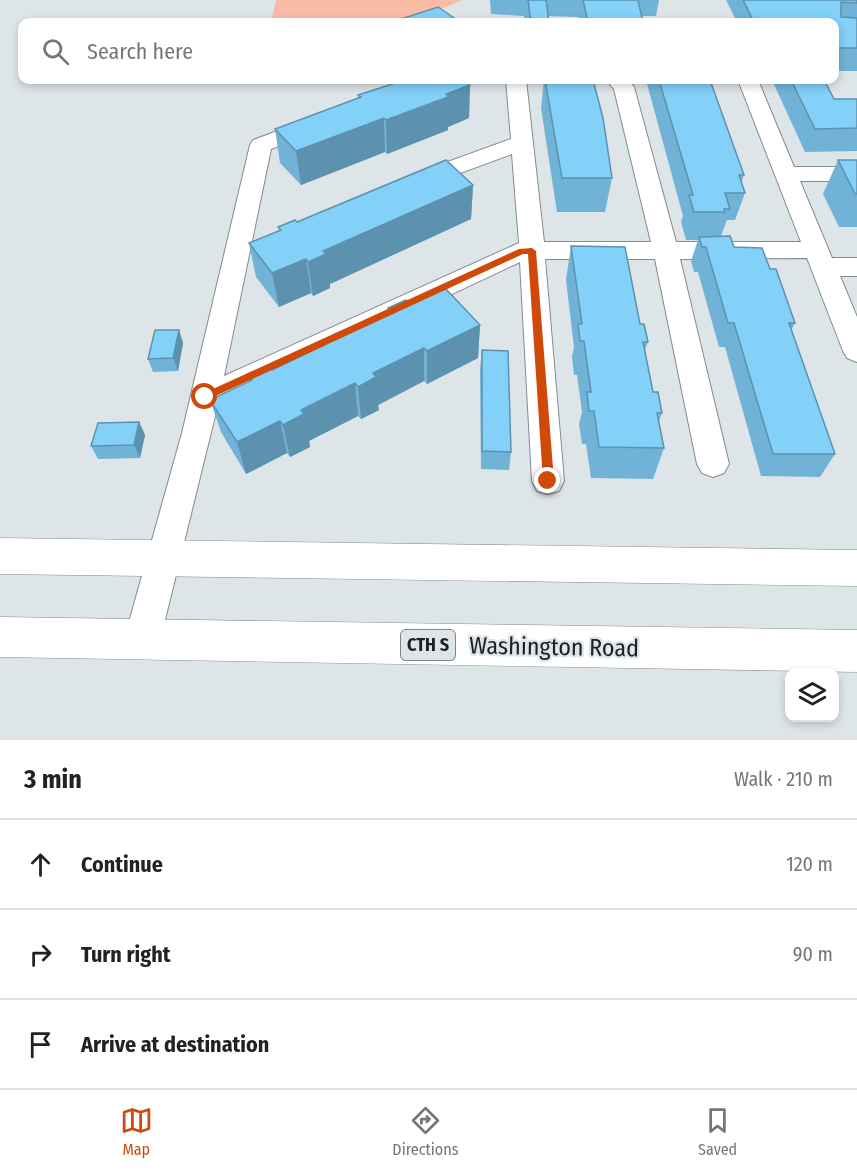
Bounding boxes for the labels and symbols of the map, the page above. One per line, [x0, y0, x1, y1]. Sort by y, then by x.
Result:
route start [191, 383, 217, 409]
route end [534, 467, 560, 493]
road number: CTH S [401, 630, 455, 660]
street label: Washington Road [469, 632, 639, 662]

